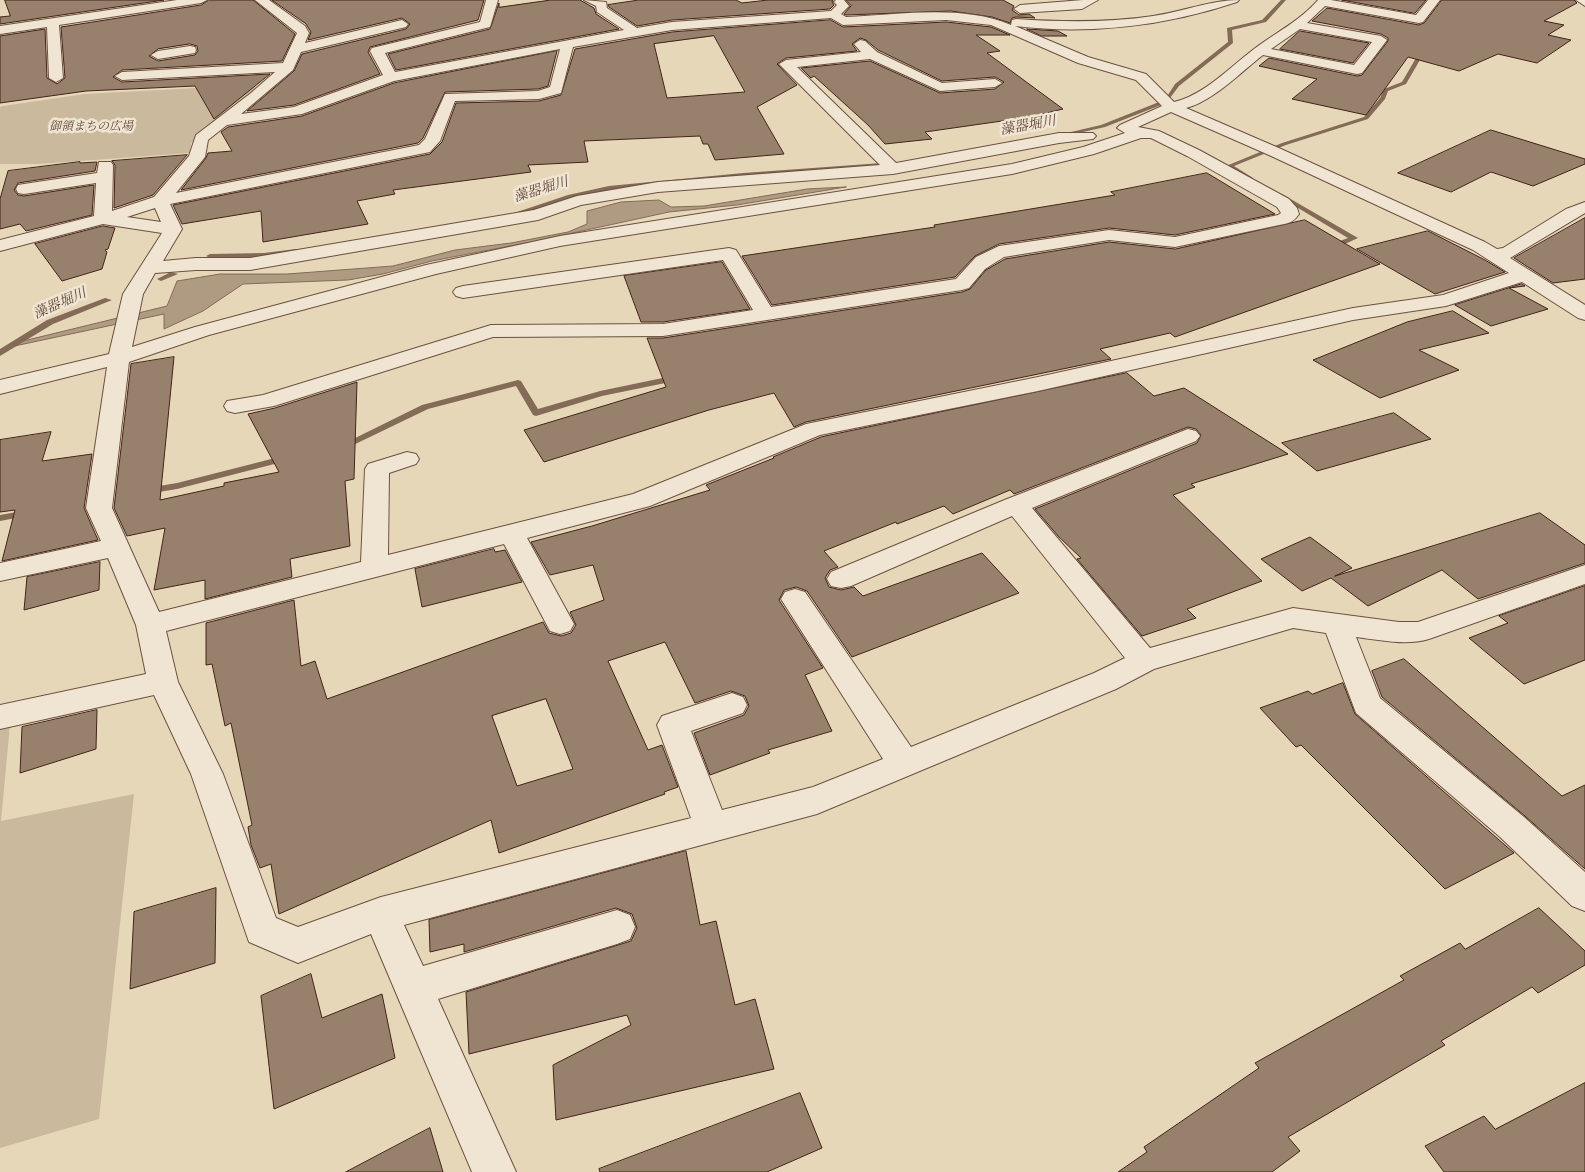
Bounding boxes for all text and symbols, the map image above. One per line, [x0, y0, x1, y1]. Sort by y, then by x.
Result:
water label: 藻器堀川 [999, 113, 1057, 139]
park label: 御領まちの広場 [49, 120, 133, 134]
water label: 藻器堀川 [512, 174, 570, 206]
water label: 藻器堀川 [31, 285, 89, 323]

